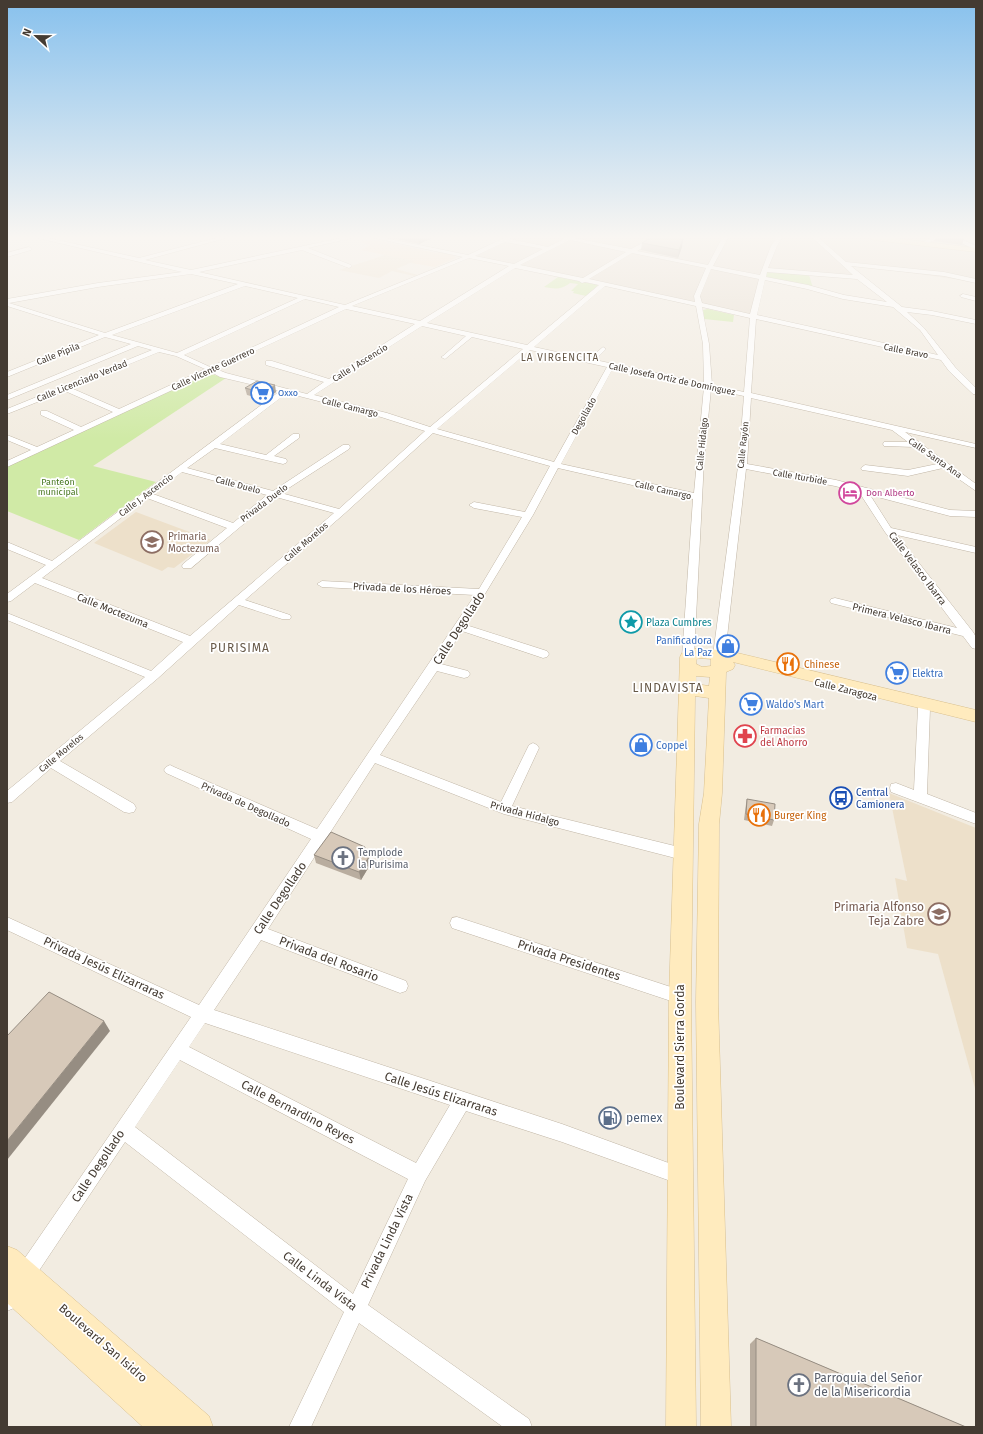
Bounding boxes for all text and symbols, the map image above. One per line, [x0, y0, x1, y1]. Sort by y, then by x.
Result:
north arrow [16, 16, 56, 56]
text: N [20, 27, 35, 38]
street label: Calle Pípila [35, 341, 81, 367]
street label: Calle J Ascencio [331, 342, 389, 384]
street label: Calle Bravo [883, 342, 929, 360]
street label: Calle Vicente Guerrero [170, 345, 256, 393]
district label: LA VIRGENCITA [521, 352, 599, 364]
street label: Calle Licenciado Verdad [35, 358, 129, 404]
street label: Calle Josefa Ortiz de Domínguez [608, 361, 736, 397]
supermarket icon: Oxxo [249, 380, 275, 406]
place label: Oxxo [278, 388, 298, 398]
street label: Calle Camargo [321, 395, 379, 419]
street label: Degollado [570, 396, 598, 436]
street label: Calle Hidalgo [694, 417, 710, 471]
street label: Calle Rayón [736, 421, 750, 469]
street label: Calle Santa Ana [906, 436, 964, 480]
street label: Calle Iturbide [772, 467, 828, 487]
street label: Calle J. Ascencio [117, 471, 175, 519]
street label: Calle Duelo [214, 474, 262, 496]
park label: Panteón municipal [38, 477, 79, 497]
street label: Calle Camargo [634, 479, 692, 501]
hotel icon: Don Alberto [837, 480, 863, 506]
street label: Privada Duelo [238, 482, 290, 524]
place label: Don Alberto [866, 488, 915, 498]
street label: Calle Morelos [282, 520, 330, 564]
school or university icon: Primaria Moctezuma [139, 529, 165, 555]
street label: Calle Velasco Ibarra [886, 530, 949, 608]
place label: Primaria Moctezuma [168, 531, 219, 555]
street label: Privada de los Héroes [352, 580, 452, 598]
street label: Calle Degollado [430, 589, 488, 667]
street label: Calle Moctezuma [75, 591, 150, 631]
street label: Primera Velasco Ibarra [851, 601, 953, 637]
place icon: Plaza Cumbres [618, 609, 644, 635]
place label: Plaza Cumbres [646, 617, 712, 629]
shop icon: Panificadora La Paz [715, 633, 741, 659]
place label: Panificadora La Paz [656, 635, 713, 659]
district label: PURISIMA [210, 641, 270, 655]
restaurant icon: Chinese [775, 651, 801, 677]
place label: Chinese [804, 659, 840, 671]
supermarket icon: Elektra [884, 660, 910, 686]
place label: Elektra [912, 668, 943, 680]
street label: Calle Zaragoza [813, 676, 879, 704]
district label: LINDAVISTA [633, 681, 704, 695]
supermarket icon: Waldo's Mart [738, 691, 764, 717]
place label: Waldo's Mart [766, 699, 824, 711]
pharmacy icon: Farmacias del Ahorro [732, 723, 758, 749]
place label: Farmacias del Ahorro [760, 725, 808, 749]
street label: Calle Morelos [37, 732, 85, 774]
shop icon: Coppel [628, 732, 654, 758]
place label: Coppel [656, 740, 688, 752]
street label: Privada de Degollado [199, 780, 292, 830]
bus stop icon: Central Camionera [828, 785, 854, 811]
place label: Central Camionera [856, 787, 904, 811]
street label: Privada Hidalgo [489, 799, 561, 829]
restaurant icon: Burger King [746, 802, 772, 828]
place label: Burger King [774, 810, 827, 822]
church icon: Templode la Purisima [330, 845, 356, 871]
place label: Templode la Purisima [358, 847, 409, 871]
street label: Calle Degollado [251, 859, 309, 937]
place label: Primaria Alfonso Teja Zabre [834, 900, 924, 928]
school or university icon: Primaria Alfonso Teja Zabre [926, 901, 952, 927]
street label: Privada Jesús Elizarraras [41, 934, 167, 1002]
street label: Privada del Rosario [277, 934, 381, 984]
street label: Privada Presidentes [516, 937, 623, 983]
street label: Boulevard Sierra Gorda [673, 984, 687, 1110]
street label: Calle Jesús Elizarraras [383, 1069, 500, 1119]
street label: Calle Bernardino Reyes [239, 1077, 357, 1147]
fuel station icon: pemex [597, 1105, 623, 1131]
place label: pemex [626, 1111, 662, 1125]
street label: Calle Degollado [69, 1127, 127, 1205]
street label: Privada Linda Vista [358, 1191, 416, 1291]
street label: Calle Linda Vista [280, 1249, 360, 1313]
street label: Boulevard San Isidro [56, 1301, 150, 1385]
place label: Parroquia del Señor de la Misericordia [814, 1371, 923, 1399]
church icon: Parroquia del Señor de la Misericordia [786, 1372, 812, 1398]

